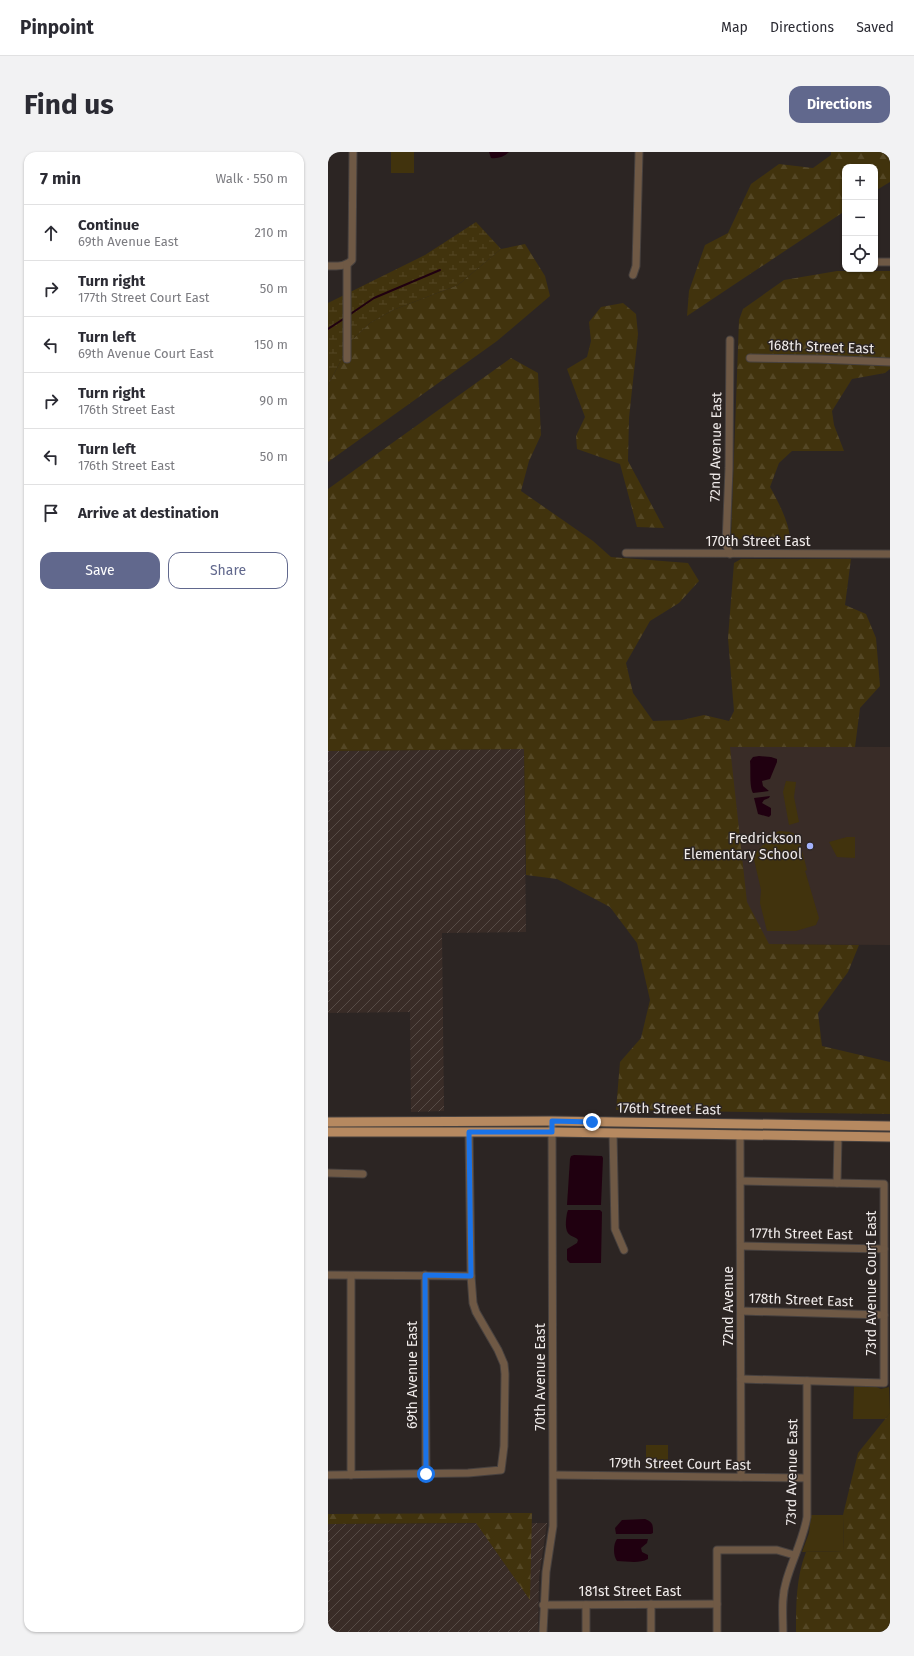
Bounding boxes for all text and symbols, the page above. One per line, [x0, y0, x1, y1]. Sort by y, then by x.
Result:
text: Pinpoint [20, 16, 94, 39]
text: Map [721, 19, 748, 36]
text: Directions [770, 19, 834, 36]
text: Saved [856, 19, 894, 36]
button: Directions [789, 86, 890, 123]
text: Find us [24, 88, 114, 121]
map controls [842, 164, 878, 272]
button: + [842, 164, 878, 200]
text: 7 min [40, 168, 81, 189]
text: Walk · 550 m [215, 171, 288, 186]
button: − [842, 200, 878, 236]
text: Continue [78, 216, 139, 234]
icon: ahead [40, 222, 62, 244]
text: 210 m [254, 225, 288, 240]
text: 69th Avenue East [78, 234, 178, 249]
button: locate [842, 236, 878, 272]
text: Turn right [78, 272, 145, 290]
icon: right [40, 278, 62, 300]
text: 50 m [260, 281, 288, 296]
text: 177th Street Court East [78, 290, 209, 305]
text: Turn left [78, 328, 136, 346]
icon: left [40, 334, 62, 356]
text: 150 m [254, 337, 288, 352]
street label: 168th Street East [768, 337, 875, 357]
text: 69th Avenue Court East [78, 346, 214, 361]
text: Turn right [78, 384, 145, 402]
icon: right [40, 390, 62, 412]
street label: 72nd Avenue East [707, 391, 725, 502]
text: 90 m [259, 393, 288, 408]
text: 176th Street East [78, 402, 175, 417]
text: Turn left [78, 440, 136, 458]
icon: left [40, 446, 62, 468]
text: 50 m [260, 449, 288, 464]
text: 176th Street East [78, 458, 175, 473]
icon: arrive [40, 502, 62, 524]
text: Arrive at destination [78, 504, 219, 522]
street label: 170th Street East [706, 533, 811, 550]
button: Save [40, 552, 160, 589]
button: Share [168, 552, 288, 589]
place label: Fredrickson Elementary School [684, 830, 802, 863]
marker: Fredrickson Elementary School [805, 841, 815, 851]
street label: 176th Street East [617, 1100, 722, 1118]
route end [583, 1113, 601, 1131]
street label: 73rd Avenue Court East [863, 1210, 880, 1355]
street label: 177th Street East [749, 1225, 854, 1243]
street label: 72nd Avenue [720, 1266, 737, 1346]
street label: 178th Street East [748, 1290, 855, 1310]
street label: 69th Avenue East [404, 1320, 421, 1429]
street label: 70th Avenue East [532, 1322, 549, 1431]
street label: 73rd Avenue East [783, 1418, 801, 1525]
street label: 179th Street Court East [609, 1454, 752, 1474]
route start [417, 1465, 435, 1483]
street label: 181st Street East [579, 1583, 682, 1600]

